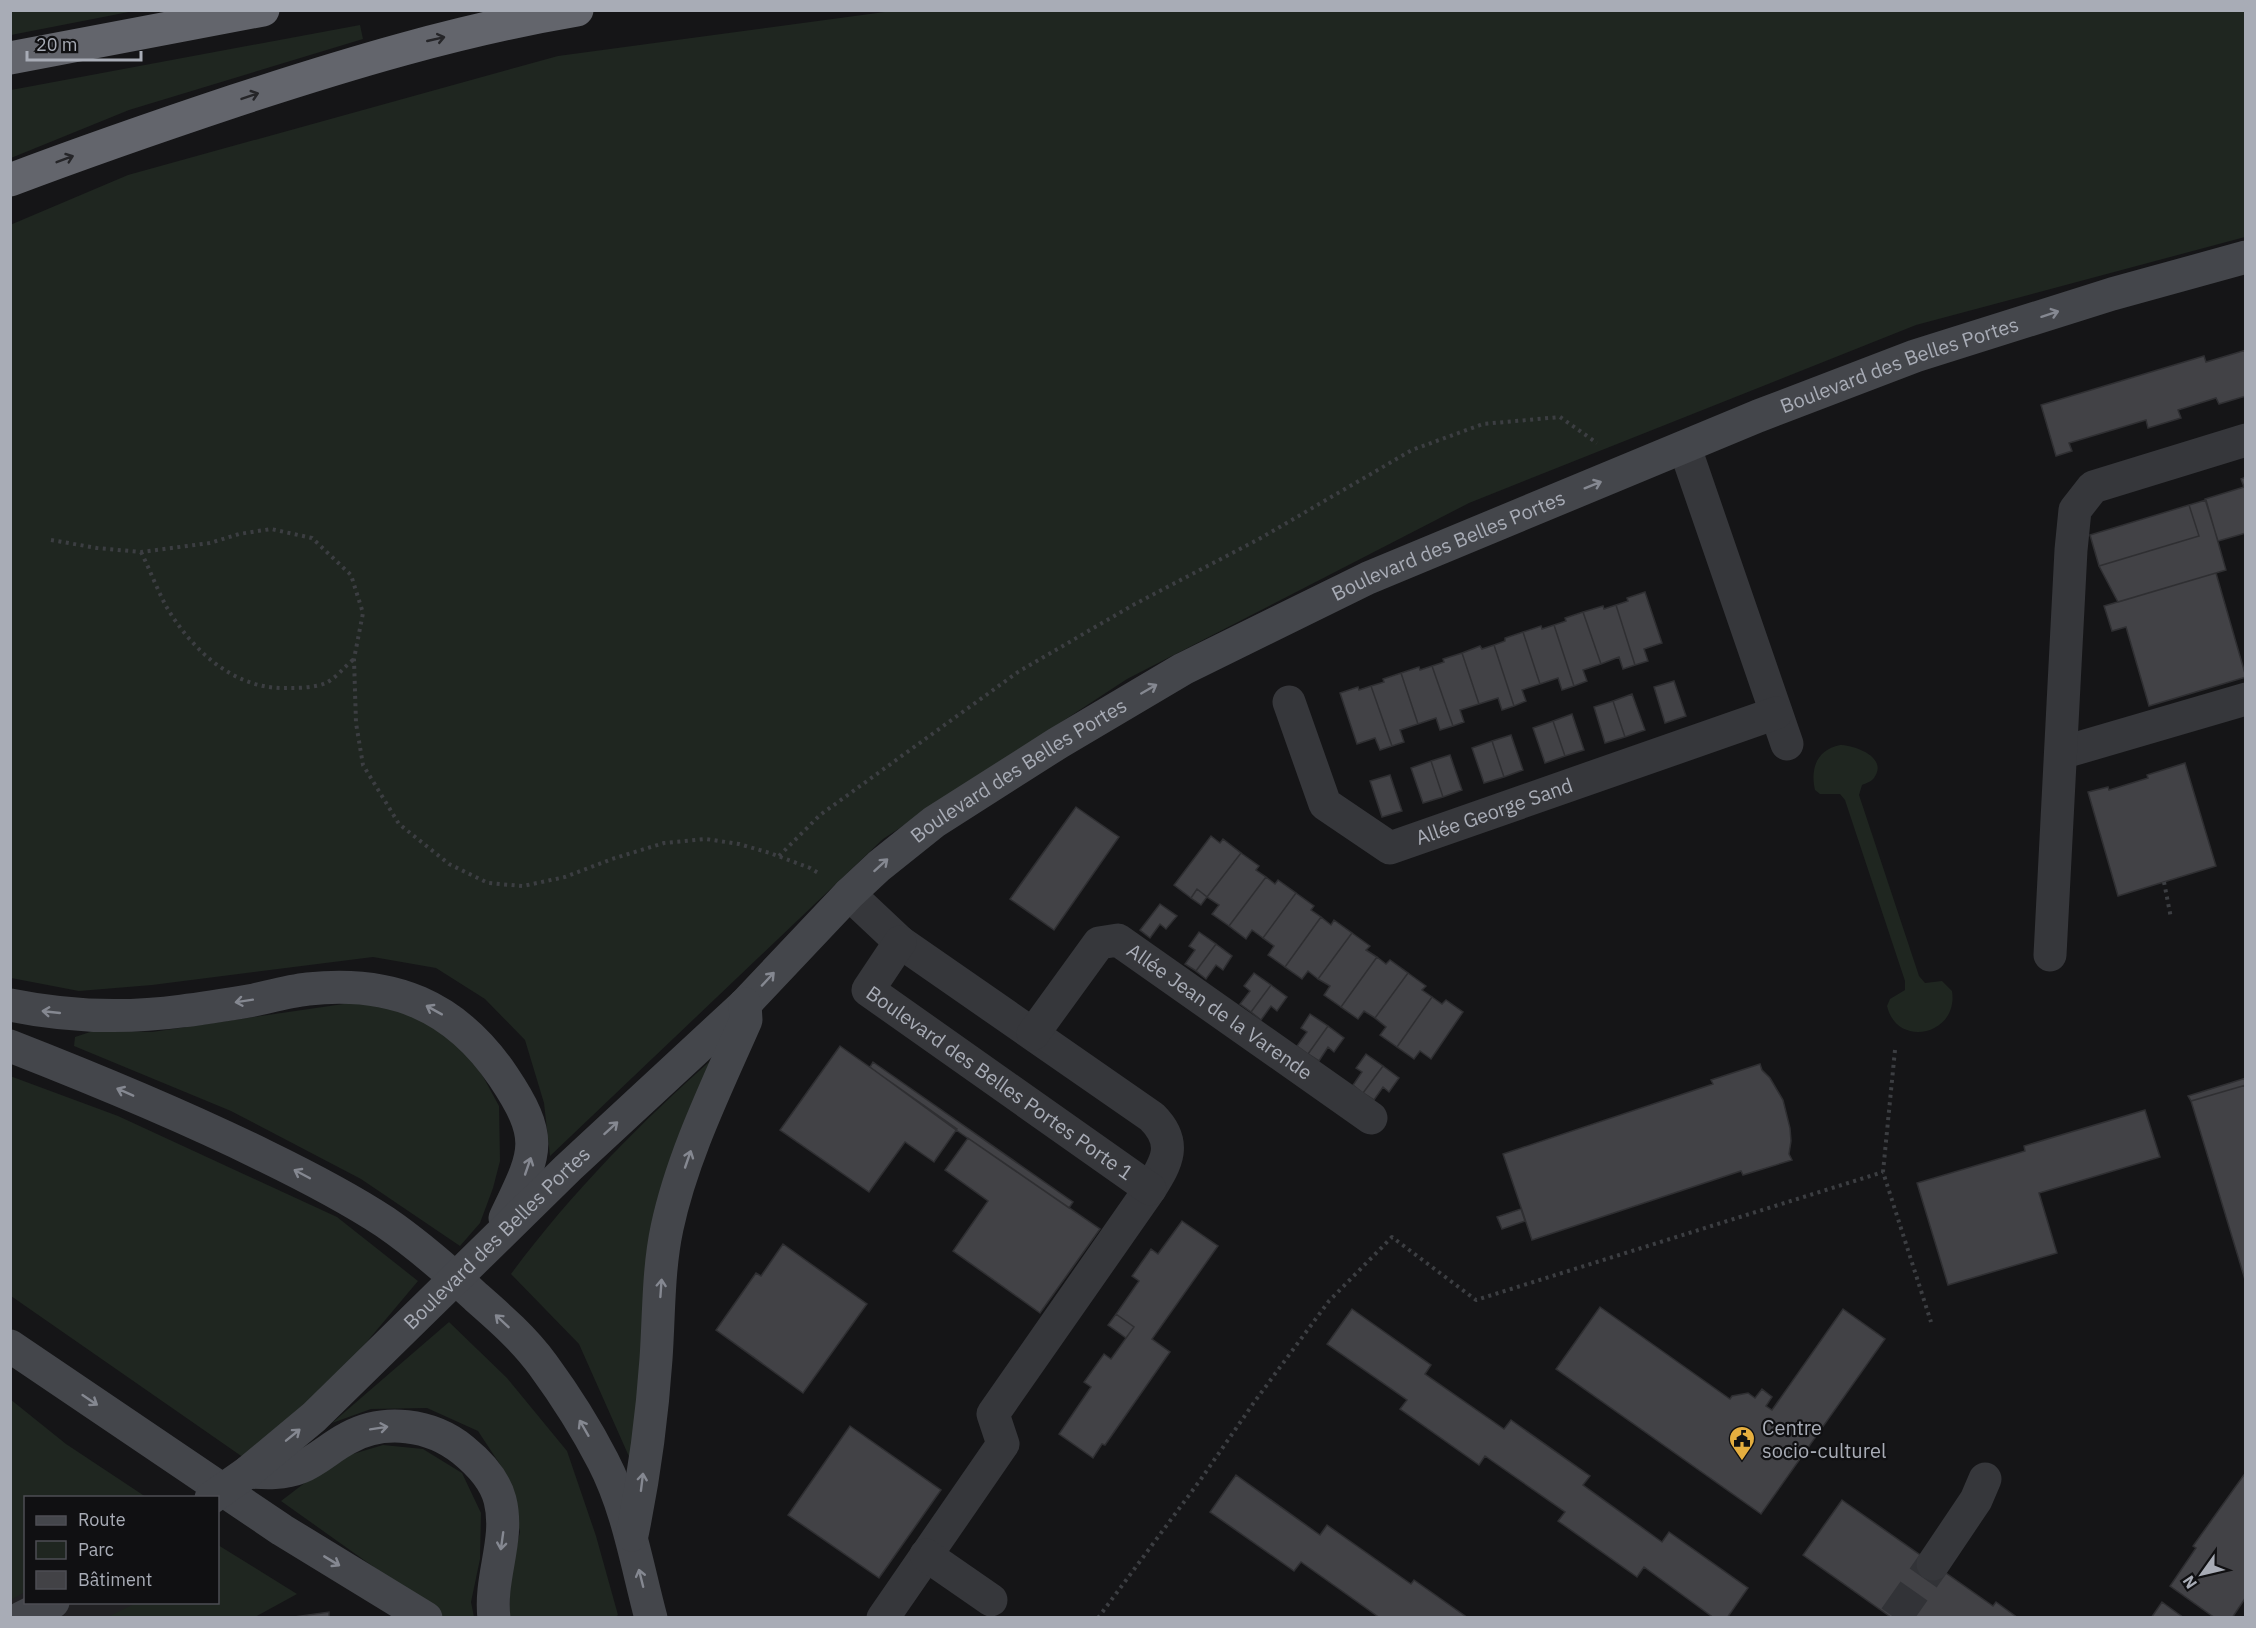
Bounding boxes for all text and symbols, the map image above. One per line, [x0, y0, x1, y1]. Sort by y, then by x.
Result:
scale bar [27, 24, 141, 62]
text: 20 m [36, 33, 78, 56]
one-way arrow [426, 33, 445, 45]
one-way arrow [240, 90, 259, 101]
one-way arrow [55, 153, 74, 164]
one-way arrow [2040, 308, 2059, 319]
street label: Boulevard des Belles Portes [1776, 310, 2022, 419]
one-way arrow [1583, 479, 1601, 490]
street label: Boulevard des Belles Portes [1327, 484, 1569, 607]
one-way arrow [1140, 683, 1157, 695]
street label: Boulevard des Belles Portes [904, 691, 1131, 849]
street label: Allée George Sand [1412, 771, 1576, 851]
one-way arrow [873, 858, 888, 872]
street label: Allée Jean de la Varende [1122, 937, 1318, 1086]
one-way arrow [760, 972, 775, 987]
street label: Boulevard des Belles Portes Porte 1 [861, 979, 1139, 1186]
one-way arrow [235, 996, 255, 1007]
one-way arrow [426, 1003, 443, 1015]
one-way arrow [41, 1006, 61, 1017]
one-way arrow [116, 1086, 135, 1097]
one-way arrow [603, 1121, 618, 1135]
street label: Boulevard des Belles Portes [397, 1140, 596, 1335]
one-way arrow [684, 1150, 695, 1169]
one-way arrow [524, 1157, 535, 1176]
one-way arrow [294, 1168, 311, 1180]
one-way arrow [656, 1278, 667, 1298]
one-way arrow [495, 1313, 510, 1328]
one-way arrow [81, 1394, 98, 1407]
place label: Centre socio-culturel [1762, 1414, 1886, 1464]
one-way arrow [578, 1420, 590, 1437]
one-way arrow [369, 1423, 388, 1434]
public building icon: Centre socio-culturel [1727, 1424, 1757, 1462]
one-way arrow [285, 1428, 301, 1441]
one-way arrow [636, 1472, 647, 1492]
legend [24, 1496, 219, 1604]
text: Route [78, 1508, 126, 1531]
one-way arrow [496, 1531, 507, 1550]
text: Parc [78, 1538, 114, 1561]
north arrow [2172, 1544, 2232, 1604]
one-way arrow [323, 1555, 340, 1567]
text: Bâtiment [78, 1568, 152, 1591]
one-way arrow [635, 1569, 647, 1588]
text: N [2178, 1572, 2201, 1593]

